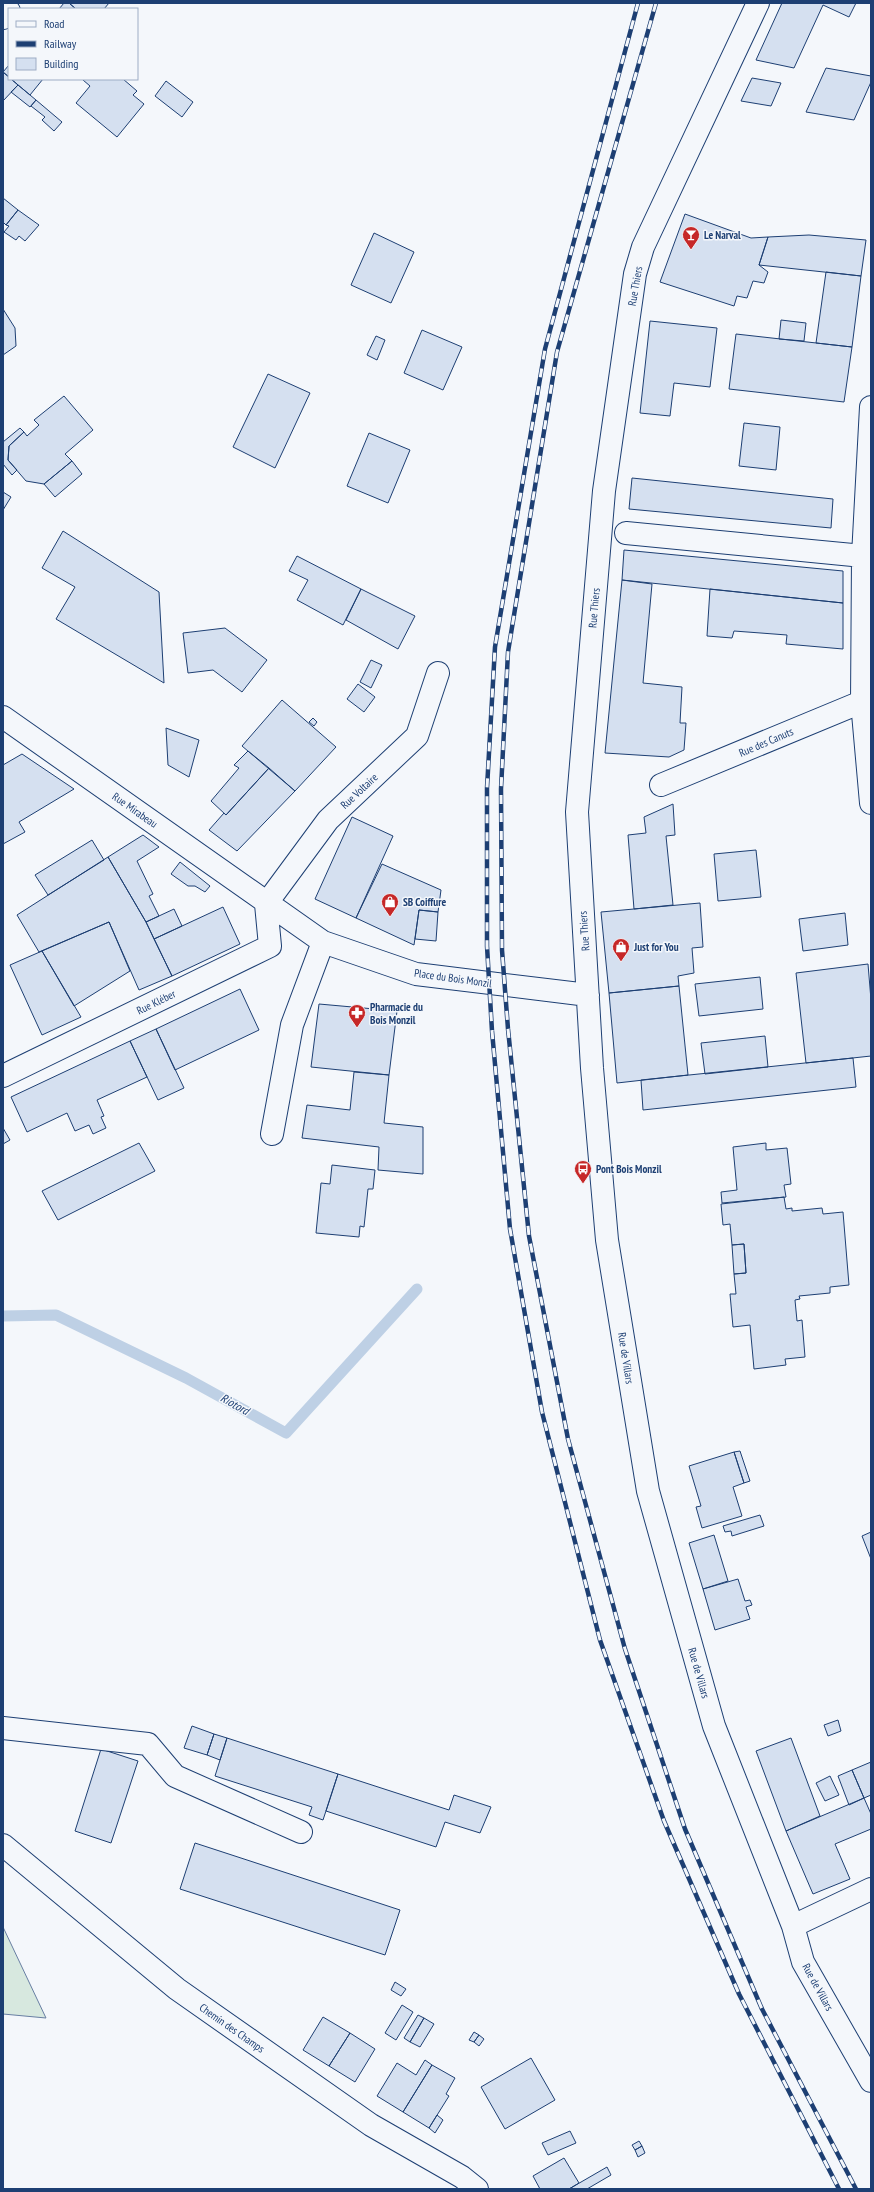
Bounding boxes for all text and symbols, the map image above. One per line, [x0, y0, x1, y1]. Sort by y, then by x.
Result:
legend [8, 8, 138, 80]
text: Road [44, 16, 64, 31]
text: Railway [44, 36, 77, 51]
text: Building [44, 56, 79, 71]
bar icon: Le Narval [681, 225, 701, 250]
place label: Le Narval [704, 228, 741, 242]
street label: Rue Thiers [625, 265, 645, 307]
street label: Rue Thiers [585, 587, 603, 629]
street label: Rue des Canuts [737, 724, 796, 760]
street label: Rue Voltaire [337, 770, 381, 812]
street label: Rue Mirabeau [110, 789, 161, 831]
shop icon: SB Coiffure [380, 892, 400, 917]
place label: SB Coiffure [403, 895, 446, 909]
street label: Rue Thiers [576, 910, 592, 951]
shop icon: Just for You [611, 937, 631, 962]
place label: Just for You [633, 940, 679, 954]
street label: Place du Bois Monzil [413, 966, 493, 990]
street label: Rue Kléber [134, 987, 178, 1017]
place label: Pharmacie du Bois Monzil [370, 1000, 423, 1027]
pharmacy icon: Pharmacie du Bois Monzil [347, 1003, 367, 1028]
bus stop icon: Pont Bois Monzil [573, 1159, 593, 1184]
place label: Pont Bois Monzil [596, 1162, 662, 1176]
street label: Rue de Villars [615, 1331, 637, 1385]
water label: Riotord [218, 1390, 254, 1419]
street label: Rue de Villars [685, 1646, 713, 1700]
street label: Rue de Villars [799, 1961, 837, 2013]
street label: Chemin des Champs [197, 2000, 268, 2056]

